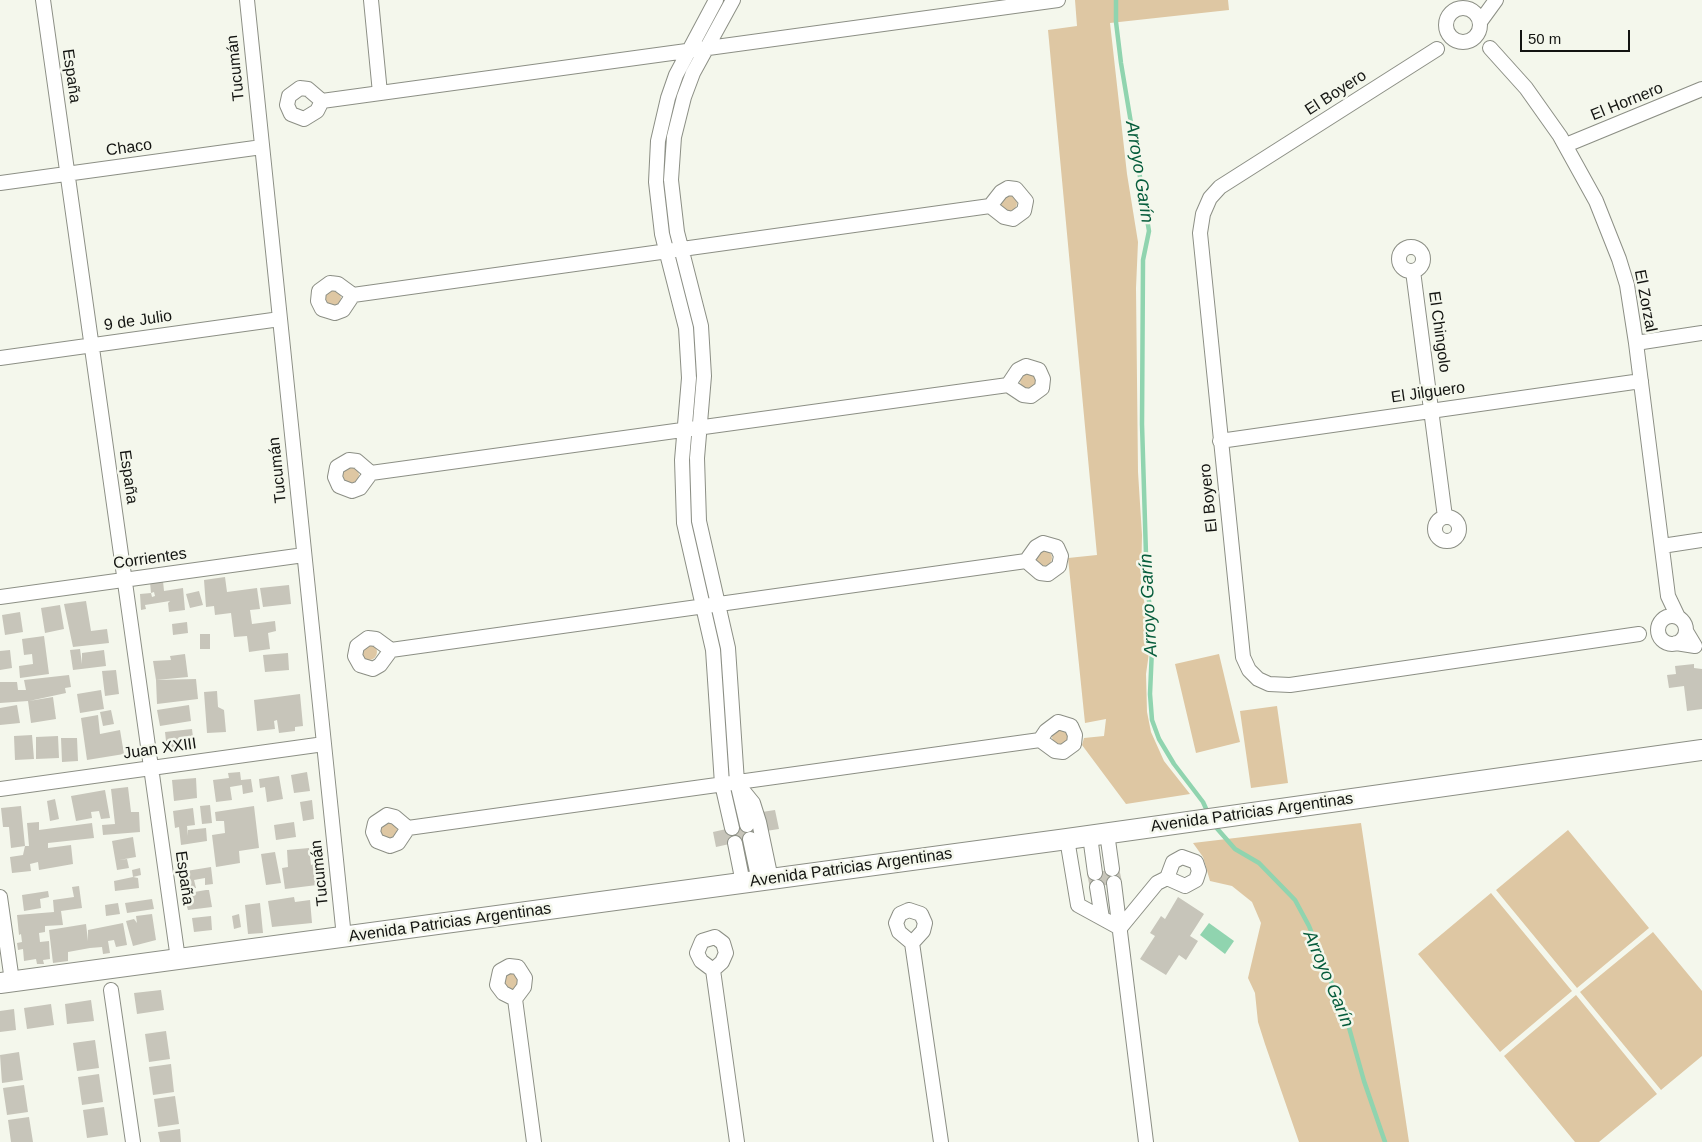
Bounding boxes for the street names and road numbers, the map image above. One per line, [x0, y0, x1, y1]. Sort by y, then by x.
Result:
street label: Tucumán [223, 34, 249, 102]
street label: España [58, 48, 84, 104]
street label: El Boyero [1302, 66, 1370, 120]
street label: El Hornero [1588, 79, 1666, 125]
street label: Chaco [105, 135, 153, 161]
street label: El Zorzal [1630, 268, 1660, 334]
street label: El Chingolo [1424, 290, 1454, 374]
street label: 9 de Julio [103, 307, 173, 335]
street label: El Jilguero [1390, 378, 1466, 408]
street label: Tucumán [265, 436, 291, 504]
street label: España [115, 449, 141, 505]
street label: El Boyero [1196, 463, 1222, 533]
street label: Corrientes [112, 544, 188, 574]
street label: Juan XXIII [122, 734, 198, 764]
street label: Avenida Patricias Argentinas [1150, 789, 1354, 837]
street label: Tucumán [307, 839, 333, 907]
street label: Avenida Patricias Argentinas [749, 844, 953, 892]
street label: España [171, 850, 197, 906]
street label: Avenida Patricias Argentinas [348, 899, 552, 947]

